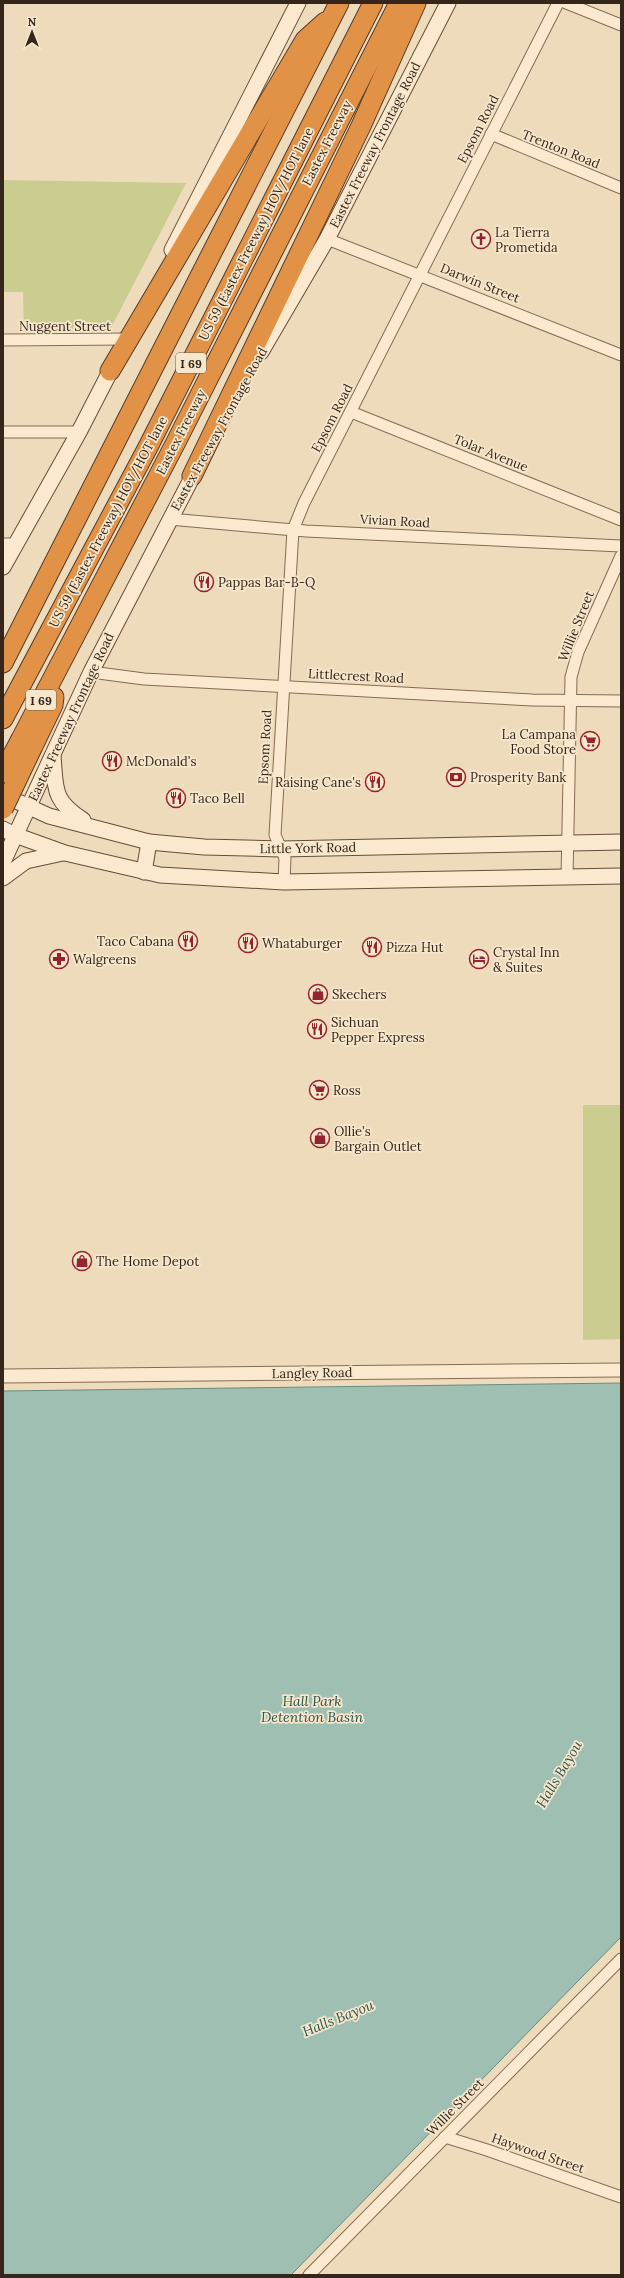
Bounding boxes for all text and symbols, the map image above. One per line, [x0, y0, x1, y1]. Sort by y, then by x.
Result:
north arrow [12, 12, 52, 52]
text: N [28, 15, 37, 29]
street label: Eastex Freeway Frontage Road [326, 59, 424, 231]
street label: Epsom Road [453, 92, 503, 166]
street label: Eastex Freeway [298, 97, 356, 188]
street label: US 59 (Eastex Freeway) HOV/HOT lane [195, 125, 317, 343]
street label: Trenton Road [520, 126, 603, 172]
place label: La Tierra Prometida [495, 224, 558, 256]
church icon: La Tierra Prometida [470, 228, 492, 250]
street label: Darwin Street [438, 259, 522, 307]
street label: Nuggent Street [19, 318, 111, 335]
street label: Eastex Freeway Frontage Road [168, 345, 270, 513]
road number: I 69 [176, 353, 206, 373]
street label: Epsom Road [307, 381, 357, 455]
street label: Eastex Freeway [153, 387, 209, 477]
street label: US 59 (Eastex Freeway) HOV/HOT lane [45, 414, 171, 630]
street label: Tolar Avenue [451, 430, 531, 476]
street label: Vivian Road [358, 511, 431, 531]
restaurant icon: Pappas Bar-B-Q [193, 571, 215, 593]
place label: Pappas Bar-B-Q [218, 574, 316, 591]
street label: Willie Street [554, 588, 598, 664]
street label: Eastex Freeway Frontage Road [24, 630, 118, 804]
street label: Littlecrest Road [308, 665, 405, 687]
road number: I 69 [26, 690, 56, 710]
street label: Epsom Road [255, 709, 275, 785]
place label: La Campana Food Store [502, 726, 576, 758]
supermarket icon: La Campana Food Store [579, 730, 601, 752]
restaurant icon: McDonald's [101, 750, 123, 772]
place label: McDonald's [126, 753, 196, 770]
bank icon: Prosperity Bank [445, 766, 467, 788]
place label: Prosperity Bank [470, 769, 566, 786]
restaurant icon: Raising Cane's [364, 771, 386, 793]
place label: Raising Cane's [275, 774, 361, 791]
restaurant icon: Taco Bell [165, 787, 187, 809]
place label: Taco Bell [190, 790, 245, 807]
street label: Little York Road [260, 839, 357, 857]
restaurant icon: Taco Cabana [177, 930, 199, 952]
restaurant icon: Whataburger [237, 932, 259, 954]
place label: Taco Cabana [97, 933, 174, 950]
place label: Whataburger [262, 935, 342, 952]
restaurant icon: Pizza Hut [361, 936, 383, 958]
place label: Pizza Hut [386, 939, 444, 956]
place label: Crystal Inn & Suites [493, 944, 560, 976]
pharmacy icon: Walgreens [48, 948, 70, 970]
hotel icon: Crystal Inn & Suites [468, 948, 490, 970]
place label: Walgreens [73, 951, 136, 968]
shop icon: Skechers [307, 983, 329, 1005]
place label: Skechers [332, 986, 387, 1003]
place label: Sichuan Pepper Express [331, 1014, 425, 1046]
restaurant icon: Sichuan Pepper Express [306, 1018, 328, 1040]
supermarket icon: Ross [308, 1079, 330, 1101]
place label: Ross [333, 1082, 361, 1099]
place label: Ollie's Bargain Outlet [334, 1123, 422, 1155]
shop icon: Ollie's Bargain Outlet [309, 1127, 331, 1149]
shop icon: The Home Depot [71, 1250, 93, 1272]
place label: The Home Depot [96, 1253, 199, 1270]
street label: Langley Road [271, 1364, 353, 1382]
water label: Hall Park Detention Basin [261, 1692, 363, 1726]
water label: Halls Bayou [532, 1737, 586, 1811]
water label: Halls Bayou [300, 1995, 377, 2040]
street label: Willie Street [423, 2075, 487, 2139]
street label: Haywood Street [489, 2129, 587, 2177]

